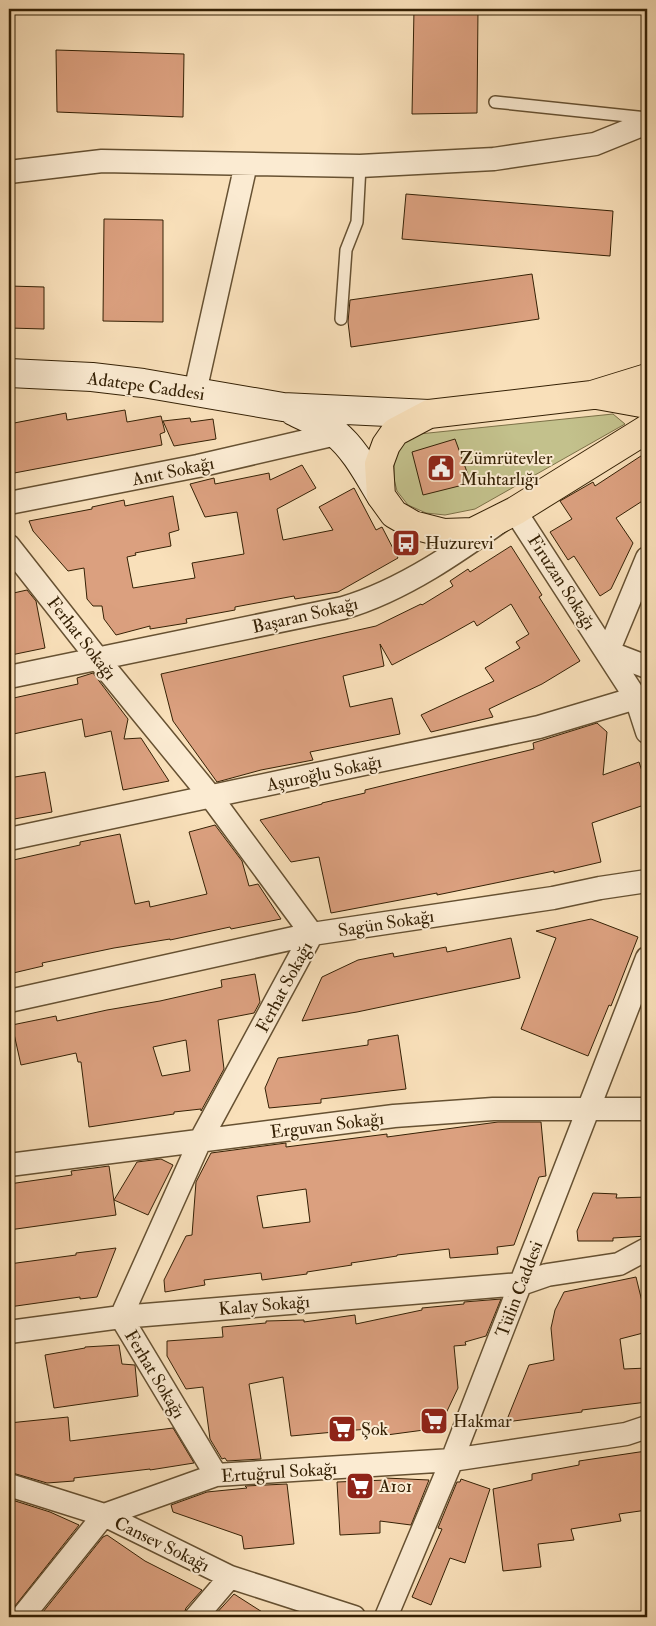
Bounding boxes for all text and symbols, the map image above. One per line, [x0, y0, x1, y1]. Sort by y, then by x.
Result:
street label: Adatepe Caddesi [85, 367, 206, 406]
place label: Zümrütevler Muhtarlığı [460, 447, 553, 491]
street label: Anıt Sokağı [129, 452, 216, 492]
public building icon: Zümrütevler Muhtarlığı [426, 453, 456, 483]
bus stop icon: Huzurevi [391, 528, 421, 558]
street label: Firuzan Sokağı [522, 530, 601, 635]
place label: Huzurevi [425, 532, 494, 555]
street label: Ferhat Sokağı [42, 592, 121, 685]
street label: Başaran Sokağı [250, 592, 361, 639]
street label: Aşuroğlu Sokağı [264, 750, 384, 797]
street label: Sagün Sokağı [336, 905, 436, 942]
street label: Ferhat Sokağı [251, 938, 318, 1037]
street label: Erguvan Sokağı [269, 1107, 385, 1144]
street label: Tülin Caddesi [491, 1238, 548, 1341]
street label: Kalay Sokağı [217, 1290, 311, 1321]
street label: Ferhat Sokağı [119, 1326, 190, 1423]
supermarket icon: Hakmar [419, 1406, 449, 1436]
place label: Hakmar [453, 1410, 512, 1433]
supermarket icon: Şok [327, 1414, 357, 1444]
place label: Şok [361, 1418, 389, 1441]
street label: Ertuğrul Sokağı [220, 1457, 338, 1488]
supermarket icon: A101 [345, 1471, 375, 1501]
place label: A101 [378, 1475, 412, 1498]
street label: Cansev Sokağı [110, 1512, 213, 1577]

